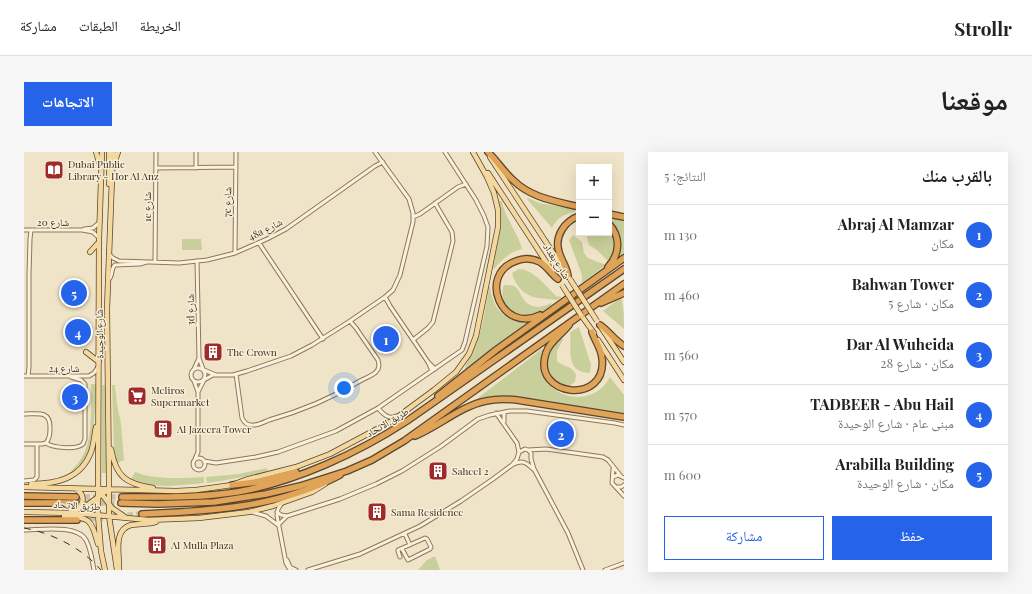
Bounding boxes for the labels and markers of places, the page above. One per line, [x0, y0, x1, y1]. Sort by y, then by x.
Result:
place label: Dubai Public Library - Hor Al Anz [68, 157, 159, 183]
library icon: Dubai Public Library - Hor Al Anz [43, 159, 65, 181]
pin: 5 [61, 278, 87, 308]
pin: 4 [65, 317, 91, 347]
pin: 1 [373, 324, 399, 354]
building icon: The Crown [202, 341, 224, 363]
place label: The Crown [227, 345, 277, 359]
pin: 3 [62, 382, 88, 412]
place label: Meliros Supermarket [151, 383, 210, 409]
supermarket icon: Meliros Supermarket [126, 385, 148, 407]
building icon: Al Jazeera Tower [152, 418, 174, 440]
pin: 2 [548, 419, 574, 449]
place label: Al Jazeera Tower [176, 422, 252, 436]
building icon: Saheel 2 [427, 460, 449, 482]
place label: Saheel 2 [452, 464, 489, 478]
building icon: Sama Residence [366, 501, 388, 523]
place label: Sama Residence [391, 505, 463, 519]
building icon: Al Mulla Plaza [146, 534, 168, 556]
place label: Al Mulla Plaza [170, 538, 233, 552]

